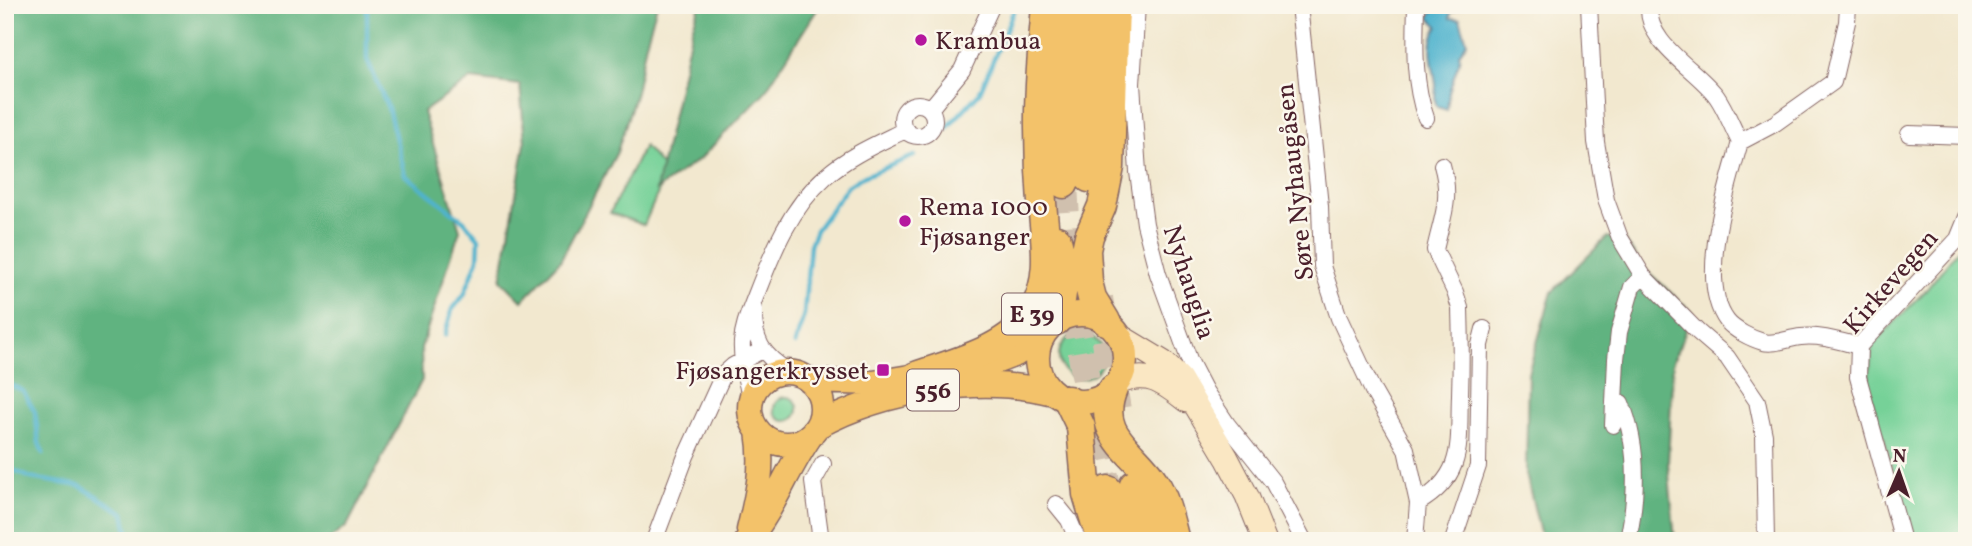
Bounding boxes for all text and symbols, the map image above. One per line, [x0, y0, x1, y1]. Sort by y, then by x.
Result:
place label: Krambua [935, 24, 1041, 60]
marker: Krambua [913, 32, 929, 48]
street label: Søre Nyhaugåsen [1268, 81, 1324, 282]
place label: Rema 1000 Fjøsanger [919, 190, 1048, 256]
marker: Rema 1000 Fjøsanger [897, 213, 913, 229]
street label: Nyhauglia [1153, 221, 1223, 344]
street label: Kirkevegen [1836, 222, 1947, 343]
road number: E 39 [1002, 293, 1062, 334]
place label: Fjøsangerkrysset [675, 354, 869, 390]
marker: Fjøsangerkrysset [875, 362, 891, 378]
road number: 556 [907, 370, 959, 410]
north arrow [1864, 438, 1934, 508]
text: N [1892, 444, 1907, 470]

